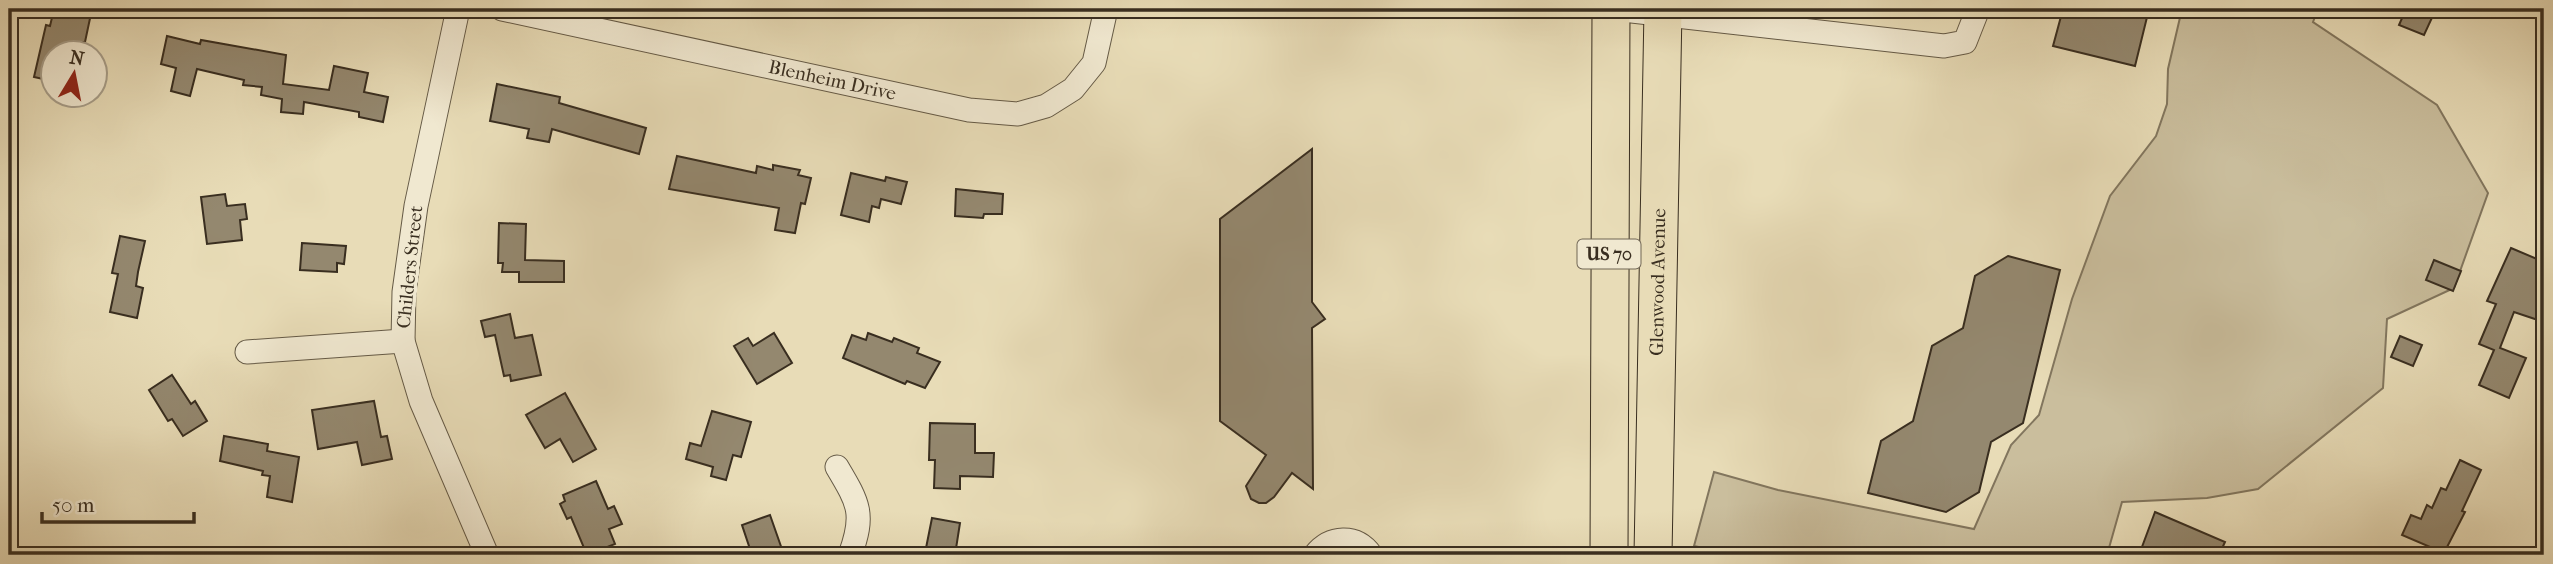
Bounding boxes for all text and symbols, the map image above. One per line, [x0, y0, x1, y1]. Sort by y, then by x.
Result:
north arrow [38, 38, 108, 108]
text: N [68, 46, 86, 70]
street label: Blenheim Drive [767, 56, 898, 105]
street label: Childers Street [393, 204, 427, 329]
street label: Glenwood Avenue [1646, 208, 1670, 356]
road number: US 70 [1578, 240, 1640, 268]
scale bar [42, 480, 194, 524]
text: 50 m [52, 493, 95, 517]

